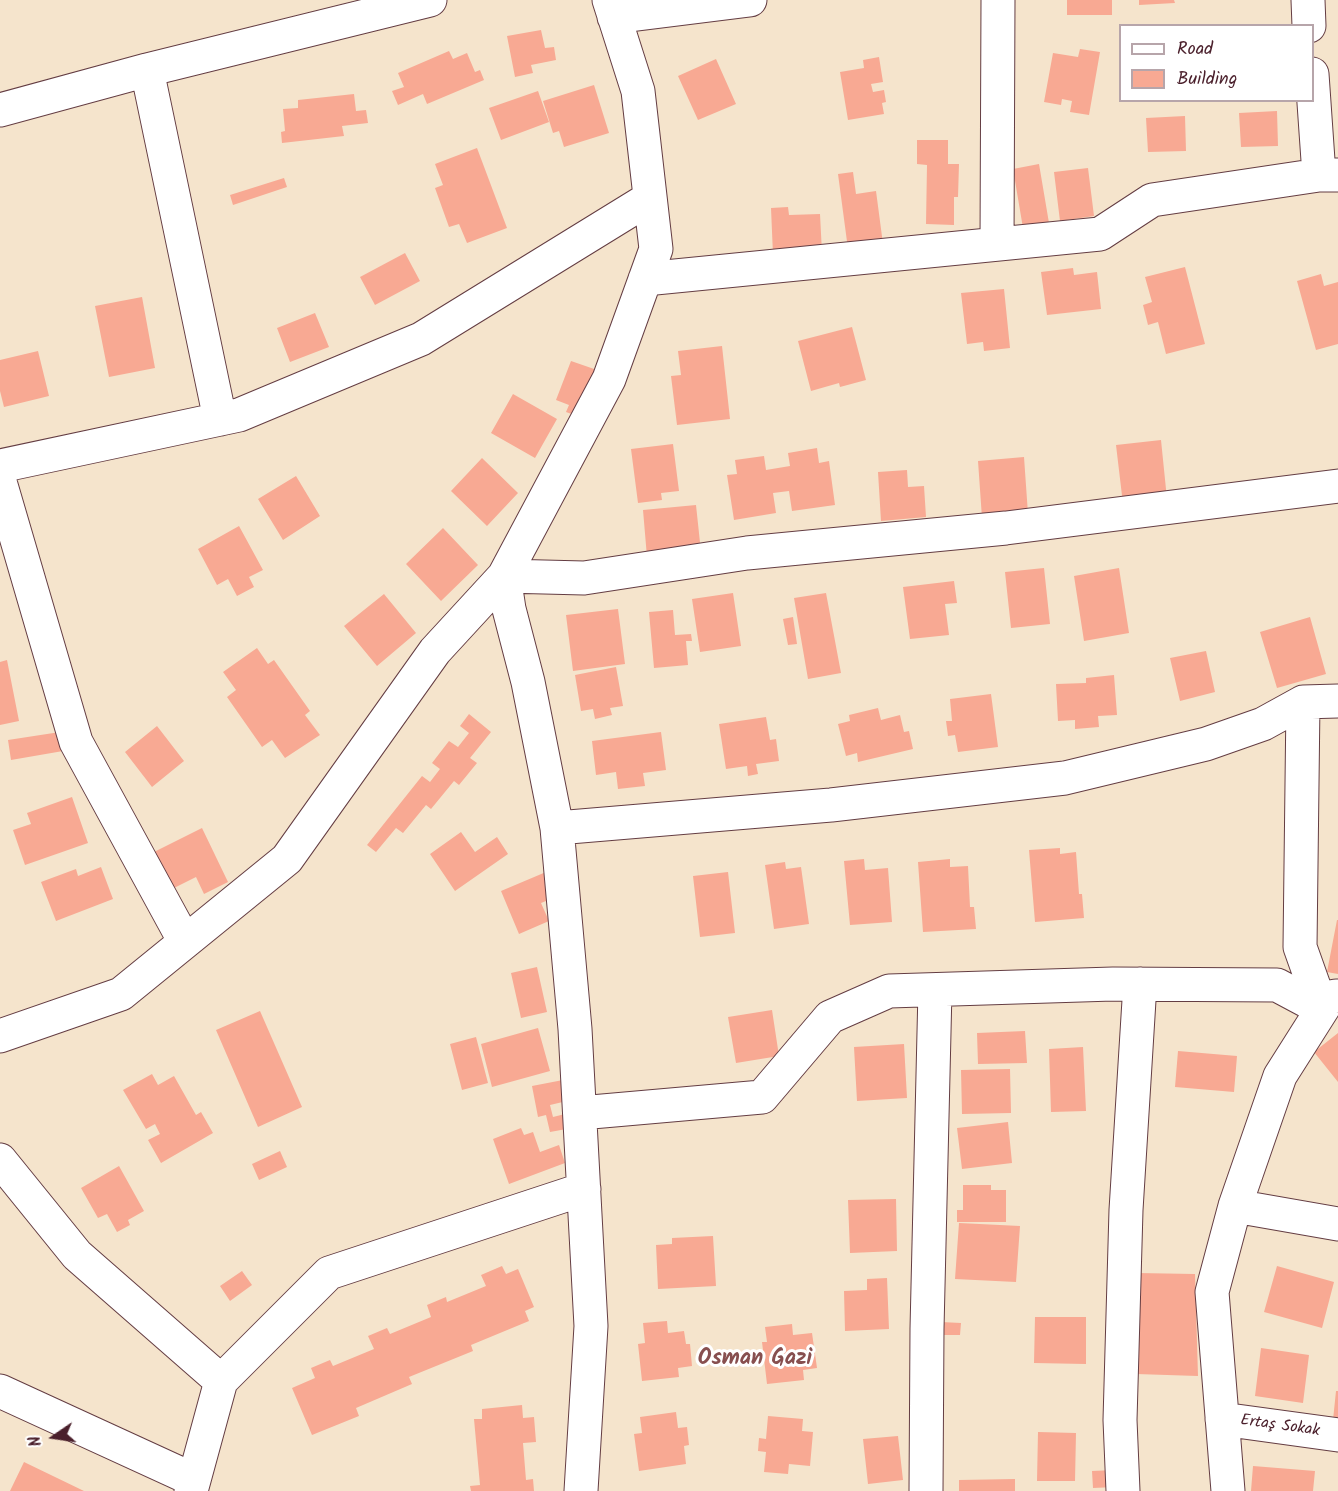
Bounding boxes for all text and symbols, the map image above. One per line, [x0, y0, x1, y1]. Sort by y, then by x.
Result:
legend [1119, 24, 1314, 102]
text: Road [1177, 35, 1213, 64]
text: Building [1177, 65, 1237, 94]
district label: Osman Gazi [698, 1347, 812, 1373]
north arrow [24, 1407, 84, 1467]
street label: Ertaş Sokak [1239, 1412, 1321, 1442]
text: N [23, 1433, 49, 1449]

